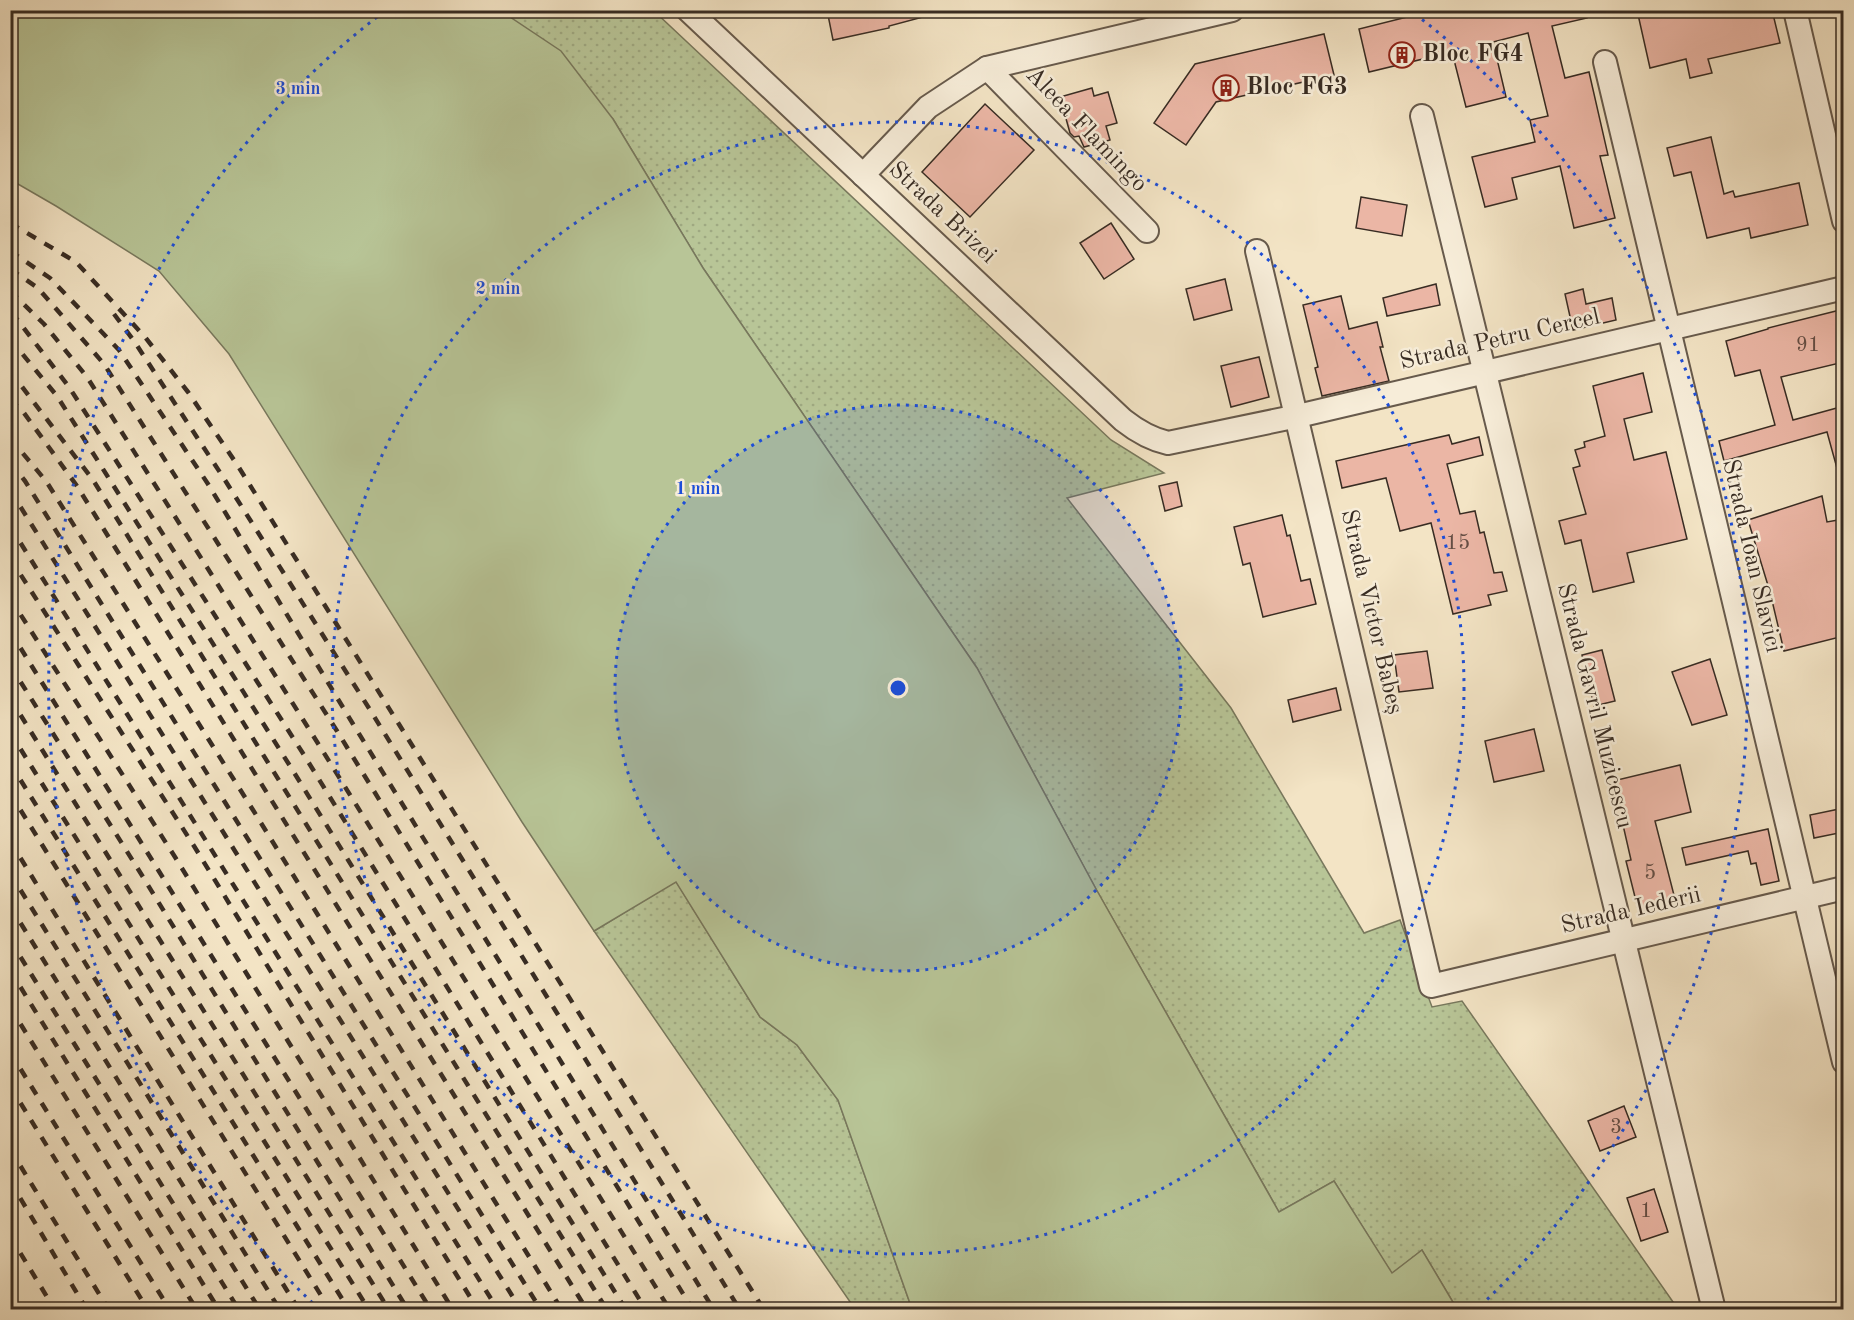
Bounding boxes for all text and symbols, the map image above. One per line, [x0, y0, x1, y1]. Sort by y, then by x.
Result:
building icon: Bloc FG4 [1387, 40, 1417, 70]
place label: Bloc FG4 [1422, 43, 1524, 67]
street label: Aleea Flamingo [1021, 63, 1151, 197]
building icon: Bloc FG3 [1211, 73, 1241, 103]
place label: Bloc FG3 [1246, 76, 1348, 100]
text: 3 min [275, 80, 321, 98]
street label: Strada Brizei [884, 157, 1000, 269]
text: 2 min [475, 280, 521, 298]
street label: Strada Petru Cercel [1397, 305, 1603, 375]
house number: 91 [1796, 335, 1820, 356]
street label: Strada Ioan Slavici [1717, 457, 1785, 655]
text: 1 min [675, 480, 721, 498]
street label: Strada Victor Babeș [1336, 507, 1406, 717]
house number: 15 [1446, 533, 1470, 554]
street label: Strada Gavril Muzicescu [1552, 581, 1636, 831]
centre of rings [888, 678, 908, 698]
house number: 5 [1644, 863, 1656, 884]
street label: Strada Iederii [1559, 883, 1703, 939]
house number: 3 [1610, 1117, 1622, 1138]
house number: 1 [1640, 1201, 1652, 1222]

